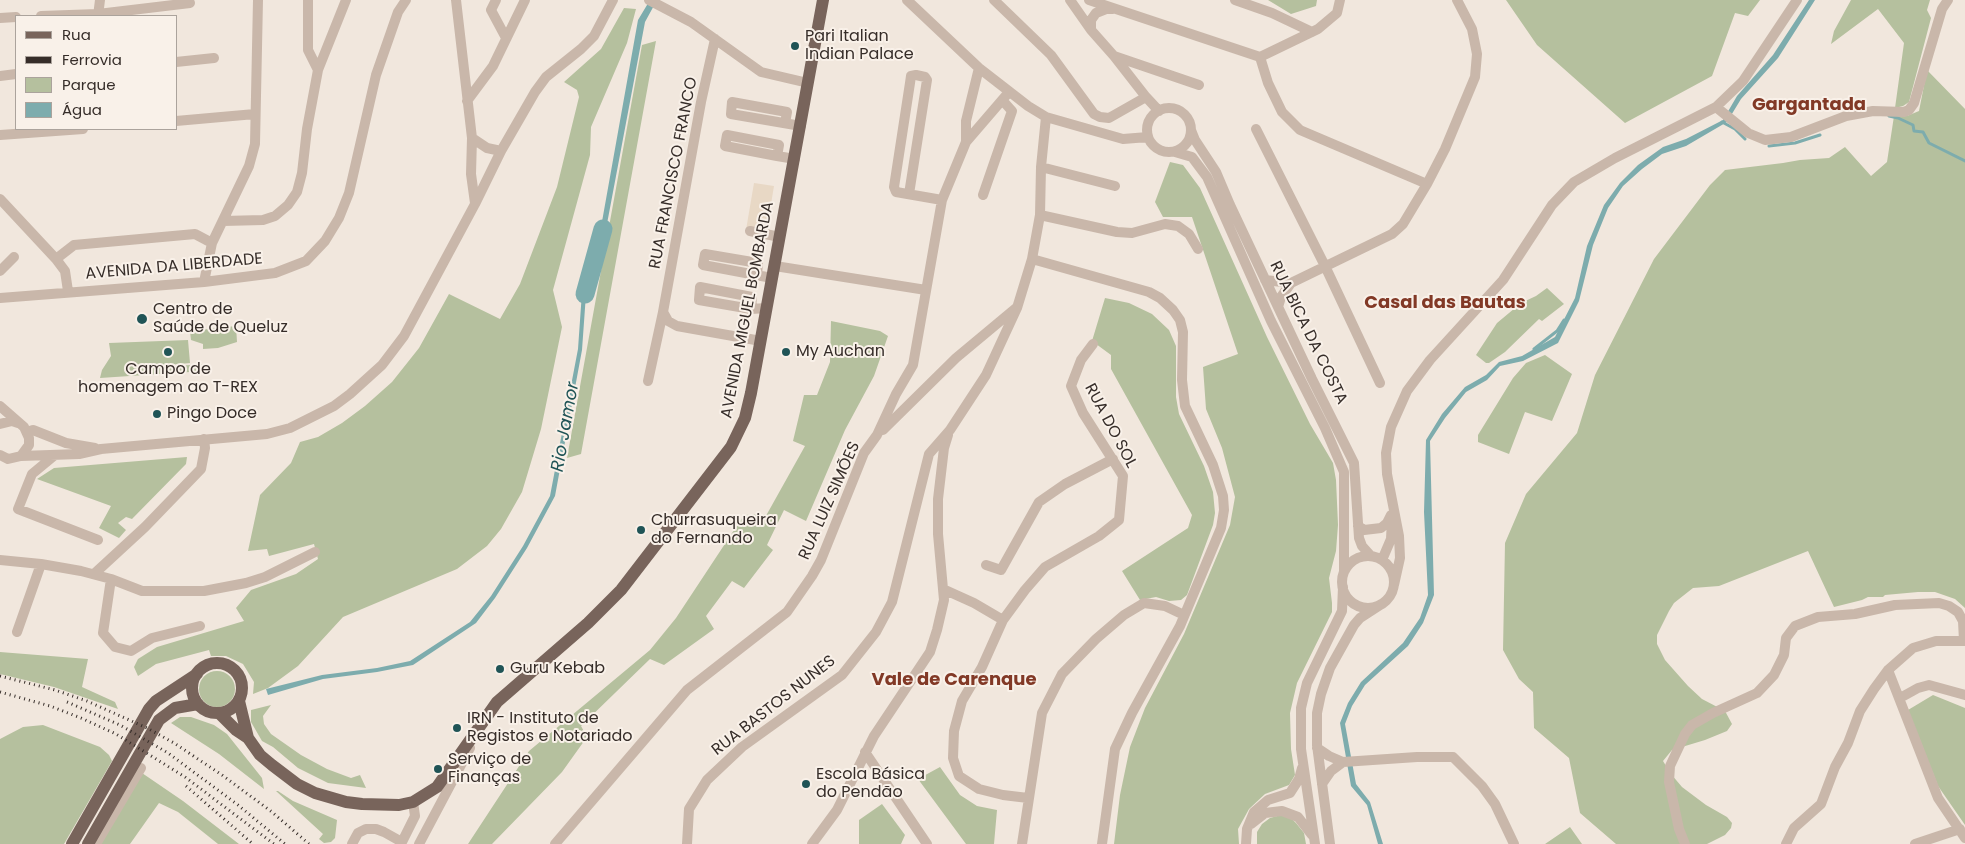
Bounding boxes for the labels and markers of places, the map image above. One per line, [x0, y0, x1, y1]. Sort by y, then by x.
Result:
place label: Pari Italian Indian Palace [805, 27, 914, 65]
marker: Pari Italian Indian Palace [789, 40, 801, 52]
place label: Centro de Saúde de Queluz [153, 300, 288, 338]
marker: Centro de Saúde de Queluz [135, 312, 149, 326]
place label: My Auchan [796, 342, 885, 362]
marker: Campo de homenagem ao T-REX [162, 346, 174, 358]
marker: My Auchan [780, 346, 792, 358]
place label: Campo de homenagem ao T-REX [78, 360, 258, 398]
place label: Pingo Doce [167, 404, 257, 424]
marker: Pingo Doce [151, 408, 163, 420]
place label: Churrasuqueira do Fernando [651, 511, 777, 549]
marker: Churrasuqueira do Fernando [635, 524, 647, 536]
place label: Guru Kebab [510, 659, 605, 679]
marker: Guru Kebab [494, 663, 506, 675]
place label: IRN - Instituto de Registos e Notariado [467, 709, 633, 747]
marker: IRN - Instituto de Registos e Notariado [451, 722, 463, 734]
place label: Serviço de Finanças [448, 750, 531, 788]
marker: Serviço de Finanças [432, 763, 444, 775]
place label: Escola Básica do Pendão [816, 765, 925, 803]
marker: Escola Básica do Pendão [800, 778, 812, 790]

